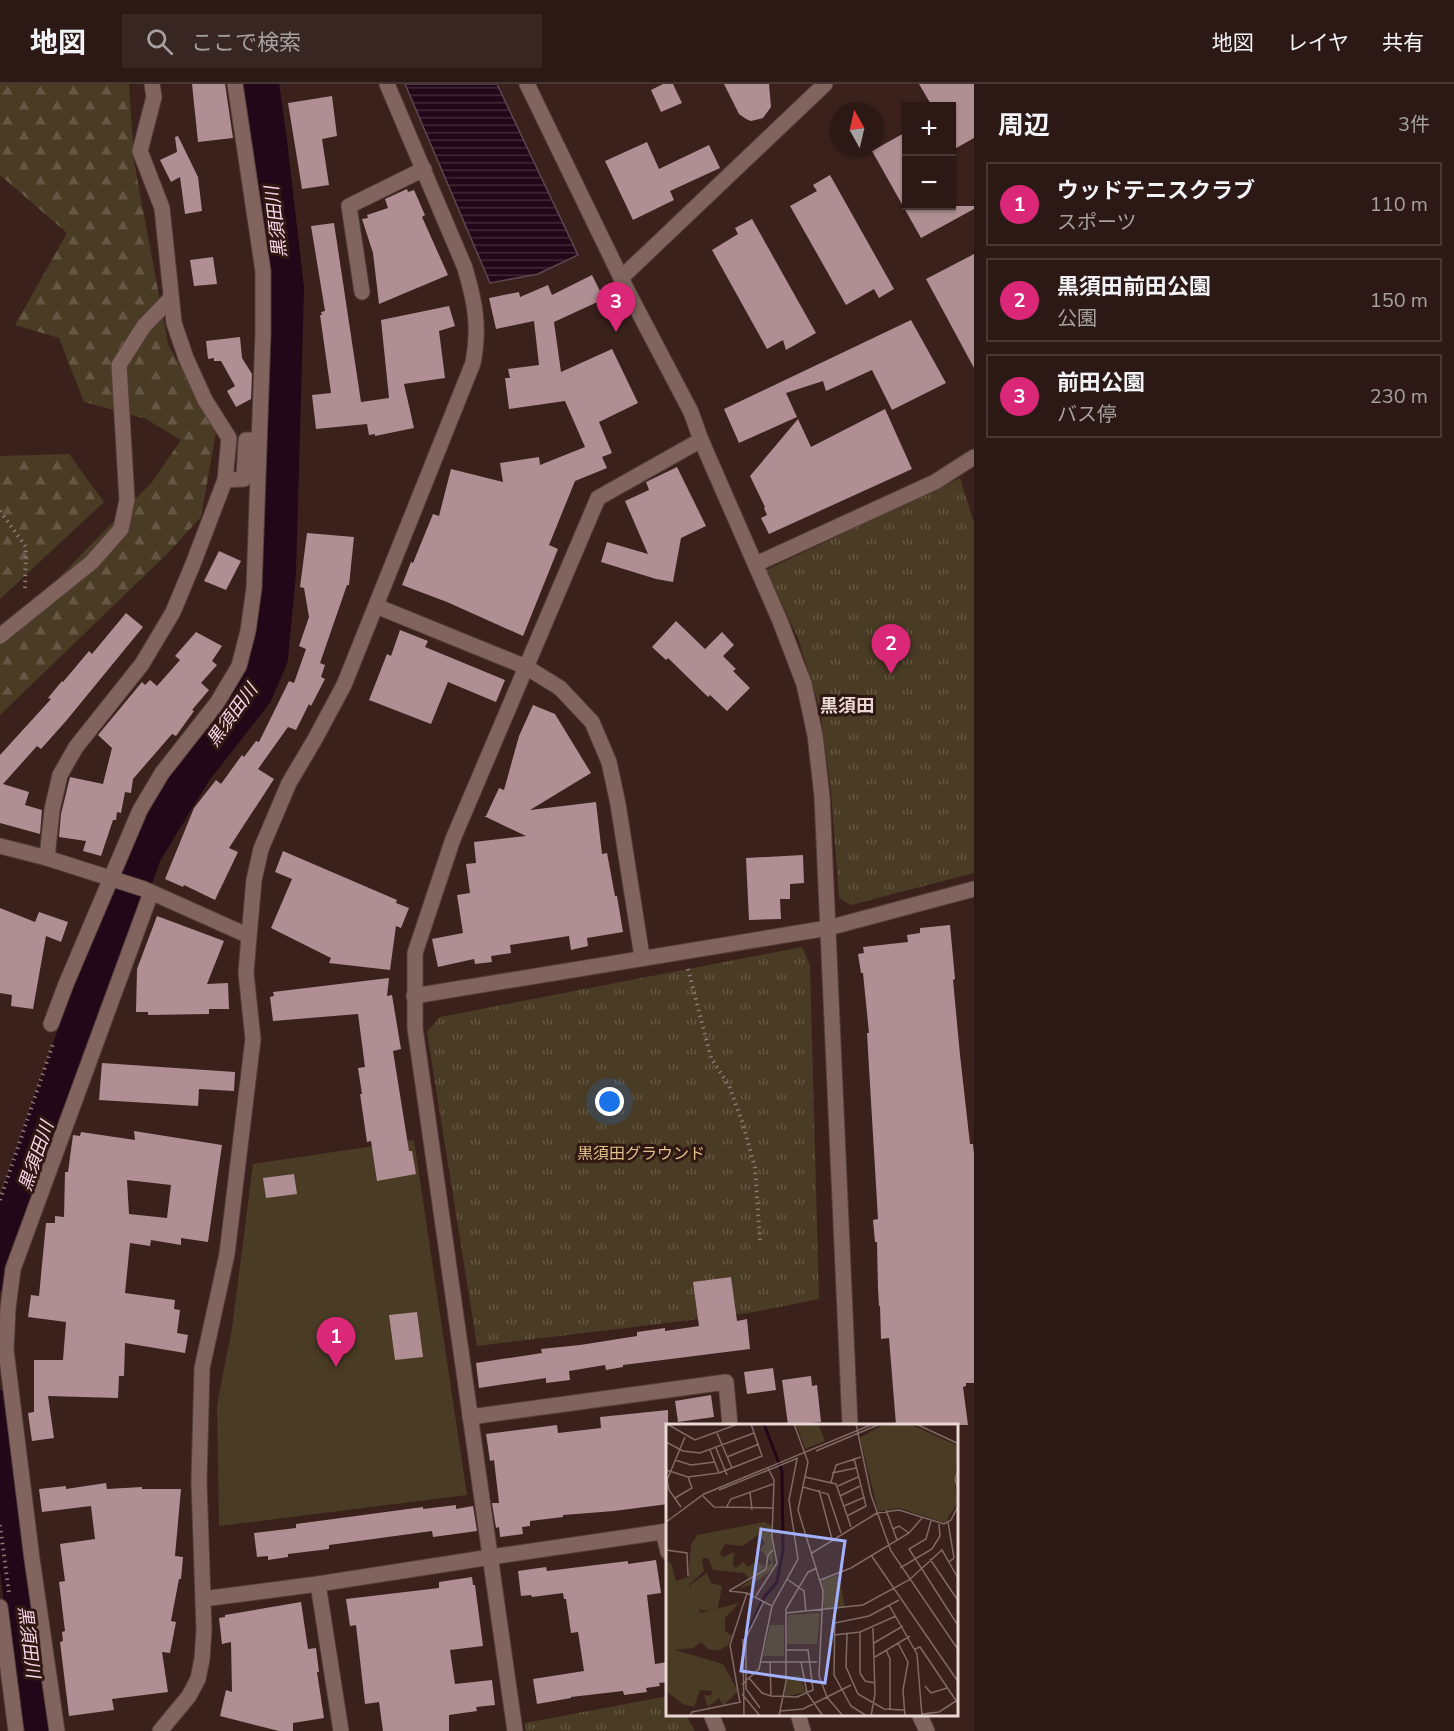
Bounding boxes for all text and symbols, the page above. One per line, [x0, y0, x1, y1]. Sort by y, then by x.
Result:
search box [122, 14, 542, 68]
text: 地図 [30, 24, 86, 62]
icon: search [143, 25, 176, 58]
text: ここで検索 [191, 28, 301, 58]
text: 地図 [1212, 29, 1254, 57]
text: レイヤ [1287, 29, 1349, 57]
text: 共有 [1382, 29, 1424, 57]
north arrow [830, 102, 884, 156]
map controls [902, 102, 956, 210]
button: + [902, 102, 956, 156]
text: 周辺 [998, 108, 1050, 143]
text: 3件 [1398, 111, 1430, 138]
button: − [902, 156, 956, 210]
text: ウッドテニスクラブ [1057, 176, 1255, 206]
water label: 黒須田川 [259, 183, 292, 259]
text: 1 [1014, 191, 1026, 218]
text: 110 m [1370, 191, 1428, 218]
text: スポーツ [1057, 209, 1137, 236]
text: 黒須田前田公園 [1057, 272, 1211, 302]
pin: 3 [596, 282, 636, 332]
text: 2 [1014, 287, 1026, 314]
text: 150 m [1370, 287, 1428, 314]
text: 公園 [1057, 305, 1097, 332]
text: 前田公園 [1057, 368, 1145, 398]
text: 3 [1014, 383, 1026, 410]
text: 230 m [1370, 383, 1428, 410]
text: バス停 [1057, 401, 1117, 428]
pin: 2 [872, 624, 910, 674]
water label: 黒須田川 [201, 677, 264, 751]
district label: 黒須田 [820, 694, 874, 718]
your location [595, 1087, 624, 1116]
water label: 黒須田川 [13, 1116, 60, 1194]
park label: 黒須田グラウンド [577, 1143, 705, 1165]
pin: 1 [316, 1318, 356, 1367]
inset map [666, 1424, 959, 1716]
water label: 黒須田川 [13, 1605, 46, 1681]

